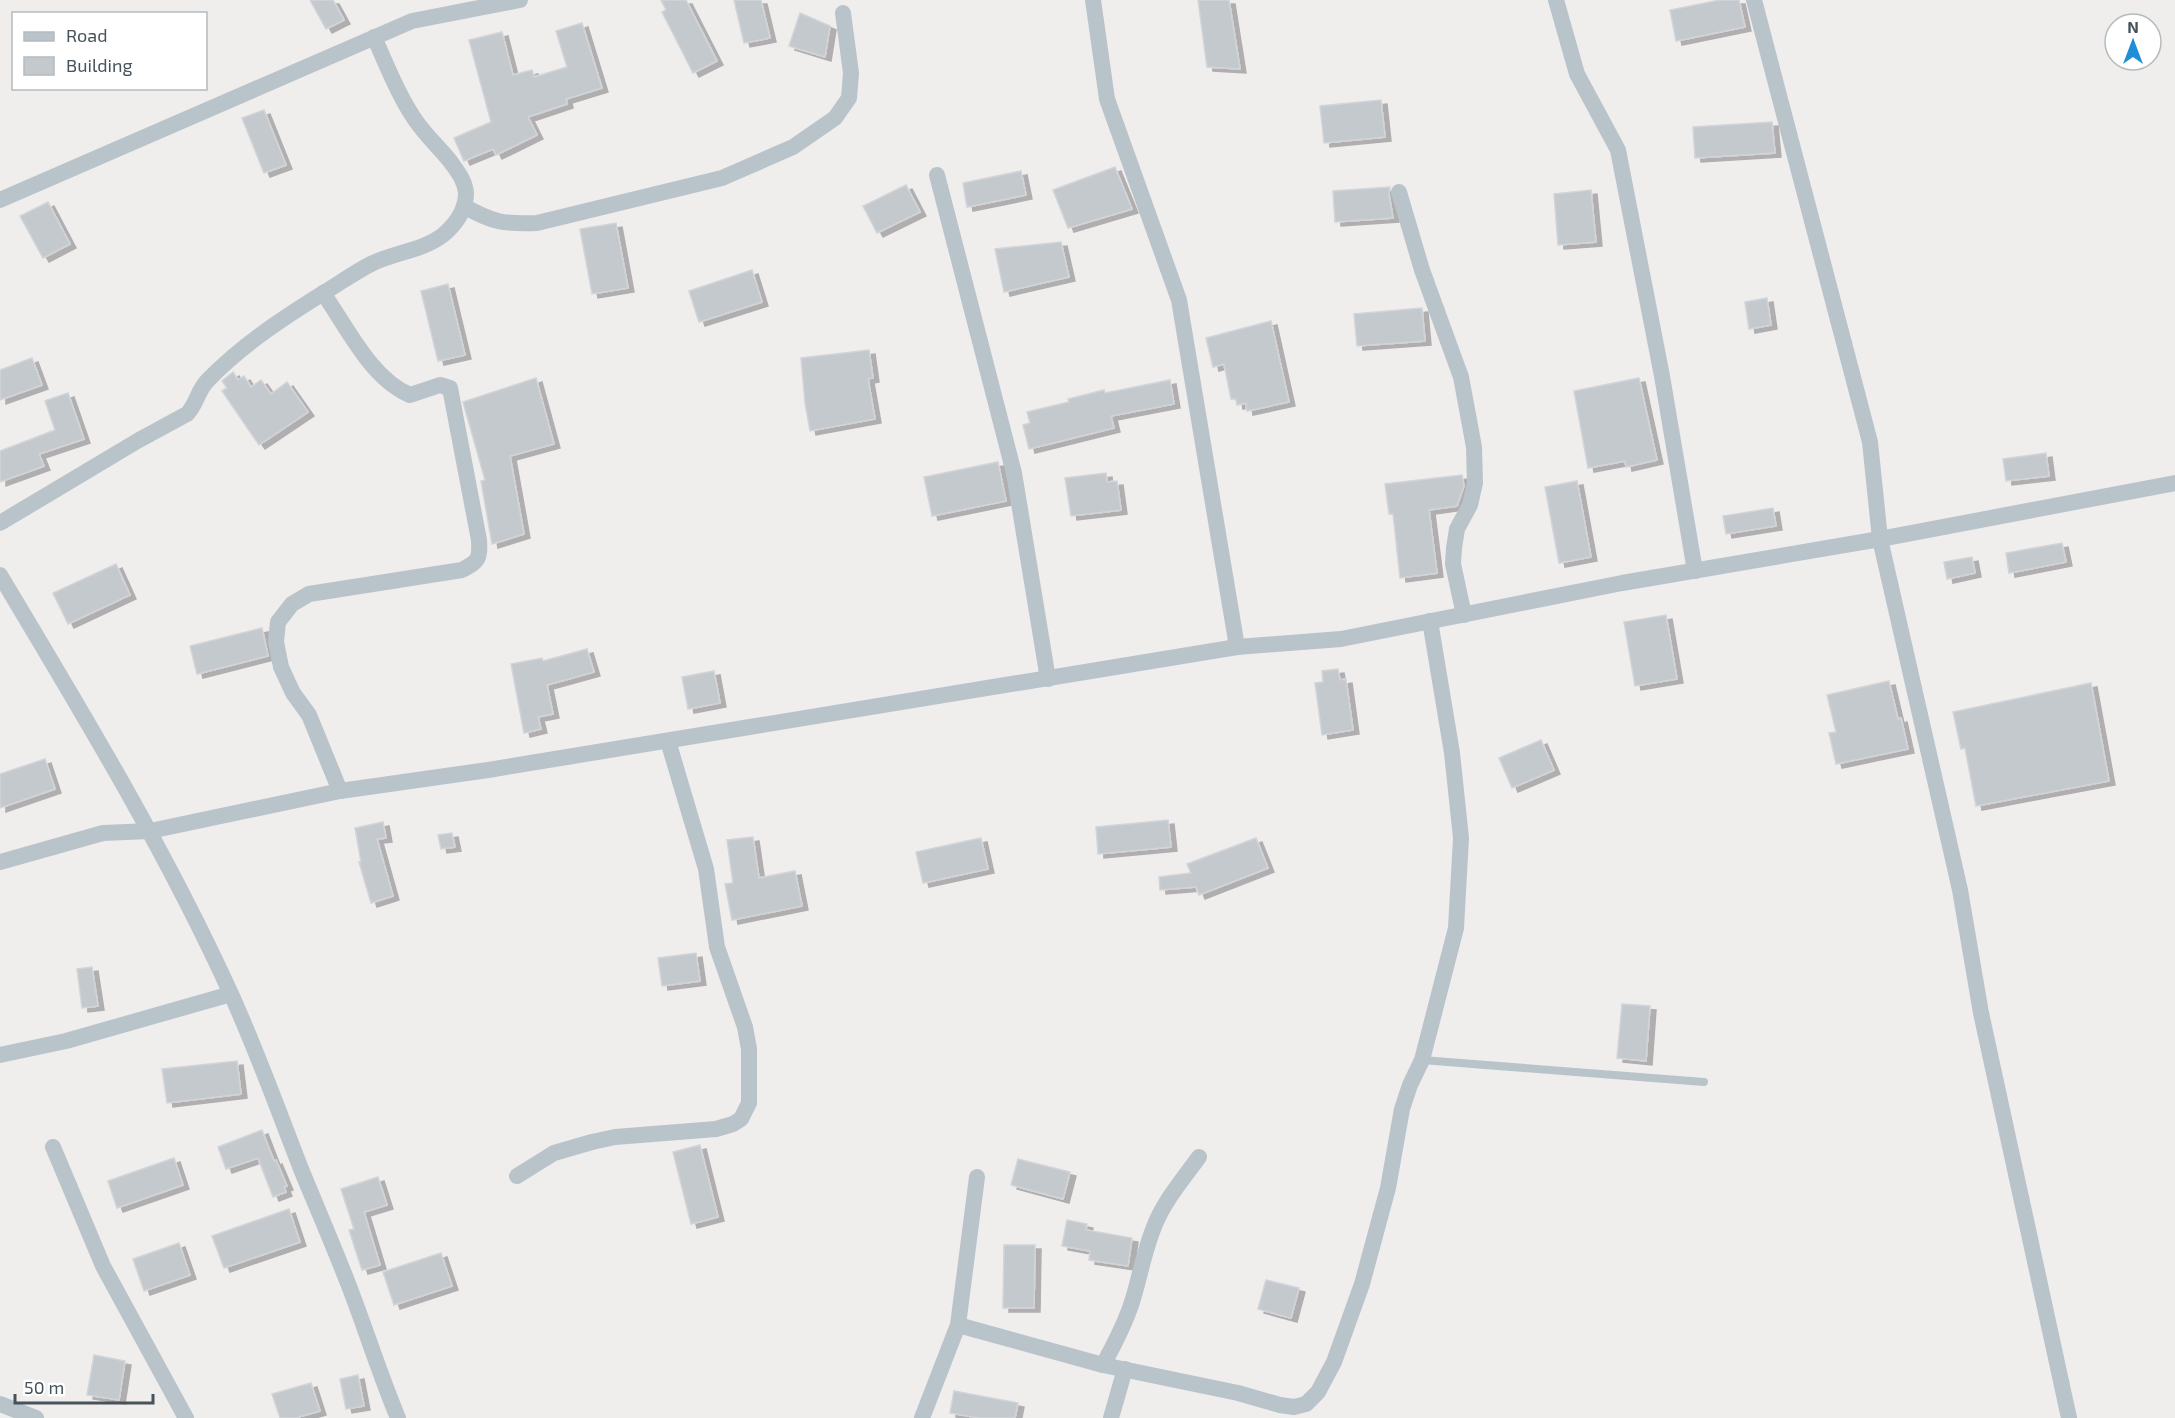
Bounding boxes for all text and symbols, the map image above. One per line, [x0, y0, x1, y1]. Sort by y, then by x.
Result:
legend [12, 12, 207, 90]
north arrow [2103, 12, 2163, 72]
text: N [2127, 17, 2139, 36]
text: Road [66, 24, 107, 46]
text: Building [66, 54, 133, 76]
scale bar [15, 1367, 153, 1405]
text: 50 m [24, 1376, 64, 1398]

